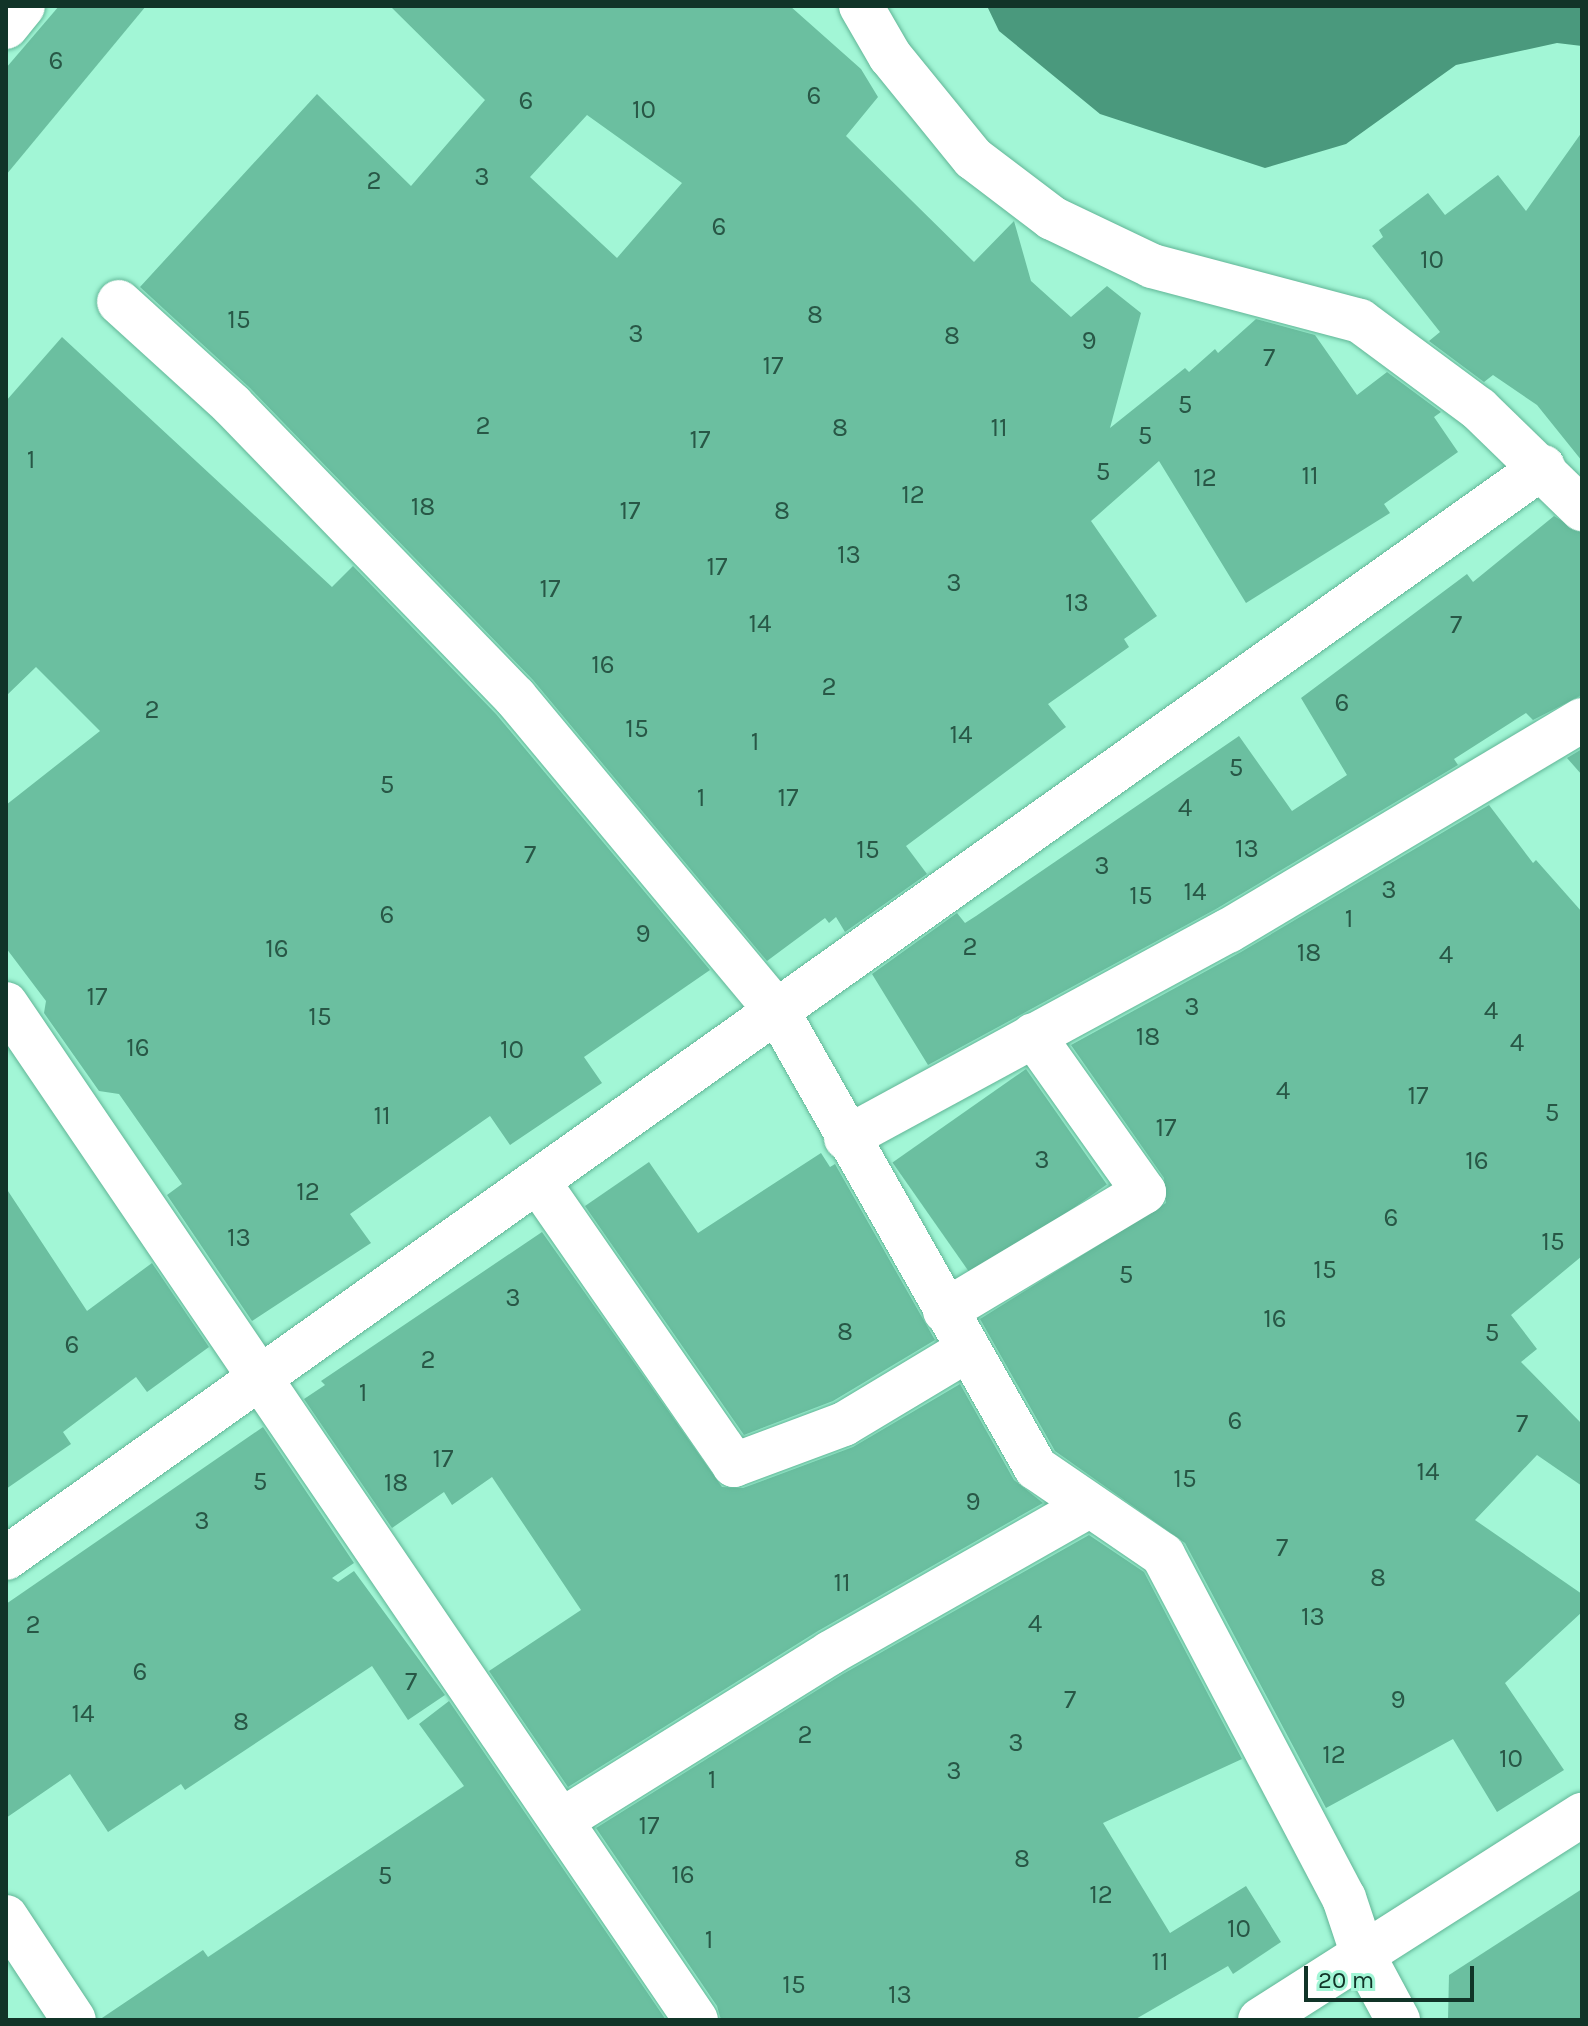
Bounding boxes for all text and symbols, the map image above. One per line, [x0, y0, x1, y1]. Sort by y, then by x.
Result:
house number: 6 [49, 45, 63, 77]
house number: 6 [807, 80, 821, 112]
house number: 6 [519, 85, 533, 117]
house number: 10 [632, 94, 656, 126]
house number: 3 [474, 161, 490, 193]
house number: 2 [366, 165, 382, 197]
house number: 6 [712, 211, 726, 243]
house number: 10 [1420, 244, 1444, 276]
house number: 8 [807, 299, 823, 331]
house number: 15 [227, 304, 251, 336]
house number: 3 [628, 318, 644, 350]
house number: 8 [944, 320, 960, 352]
house number: 9 [1081, 325, 1097, 357]
house number: 7 [1263, 342, 1275, 374]
house number: 17 [763, 350, 783, 382]
house number: 5 [1178, 389, 1192, 421]
house number: 2 [475, 410, 491, 442]
house number: 8 [832, 412, 848, 444]
house number: 11 [990, 412, 1008, 444]
house number: 5 [1138, 420, 1152, 452]
house number: 17 [690, 424, 710, 456]
house number: 1 [27, 444, 35, 476]
house number: 5 [1096, 456, 1110, 488]
house number: 11 [1301, 460, 1319, 492]
house number: 12 [1193, 462, 1217, 494]
house number: 12 [901, 479, 925, 511]
house number: 18 [411, 491, 435, 523]
house number: 17 [620, 495, 640, 527]
house number: 8 [774, 495, 790, 527]
house number: 13 [837, 539, 861, 571]
house number: 17 [707, 551, 727, 583]
house number: 3 [946, 567, 962, 599]
house number: 17 [540, 573, 560, 605]
house number: 13 [1065, 587, 1089, 619]
house number: 14 [748, 608, 772, 640]
house number: 7 [1450, 609, 1462, 641]
house number: 16 [591, 649, 615, 681]
house number: 2 [821, 671, 837, 703]
house number: 6 [1335, 687, 1349, 719]
house number: 2 [144, 694, 160, 726]
house number: 15 [625, 713, 649, 745]
house number: 14 [949, 719, 973, 751]
house number: 1 [751, 726, 759, 758]
house number: 5 [1229, 752, 1243, 784]
house number: 5 [380, 769, 394, 801]
house number: 1 [697, 782, 705, 814]
house number: 17 [778, 782, 798, 814]
house number: 4 [1178, 792, 1192, 824]
house number: 13 [1235, 833, 1259, 865]
house number: 15 [856, 834, 880, 866]
house number: 7 [524, 839, 536, 871]
house number: 3 [1094, 850, 1110, 882]
house number: 3 [1381, 874, 1397, 906]
house number: 14 [1183, 876, 1207, 908]
house number: 15 [1129, 880, 1153, 912]
house number: 6 [380, 899, 394, 931]
house number: 1 [1345, 903, 1353, 935]
house number: 9 [635, 918, 651, 950]
house number: 2 [962, 931, 978, 963]
house number: 16 [265, 933, 289, 965]
house number: 18 [1297, 937, 1321, 969]
house number: 4 [1439, 939, 1453, 971]
house number: 17 [87, 981, 107, 1013]
house number: 3 [1184, 991, 1200, 1023]
house number: 4 [1484, 995, 1498, 1027]
house number: 15 [308, 1001, 332, 1033]
house number: 18 [1136, 1021, 1160, 1053]
house number: 4 [1510, 1027, 1524, 1059]
house number: 16 [126, 1032, 150, 1064]
house number: 10 [500, 1034, 524, 1066]
house number: 4 [1276, 1075, 1290, 1107]
house number: 17 [1408, 1080, 1428, 1112]
house number: 5 [1545, 1097, 1559, 1129]
house number: 11 [373, 1100, 391, 1132]
house number: 17 [1156, 1112, 1176, 1144]
house number: 3 [1034, 1144, 1050, 1176]
house number: 16 [1465, 1145, 1489, 1177]
house number: 12 [296, 1176, 320, 1208]
house number: 6 [1384, 1202, 1398, 1234]
house number: 13 [227, 1222, 251, 1254]
house number: 15 [1541, 1226, 1565, 1258]
house number: 15 [1313, 1254, 1337, 1286]
house number: 5 [1119, 1259, 1133, 1291]
house number: 3 [505, 1282, 521, 1314]
house number: 16 [1263, 1303, 1287, 1335]
house number: 8 [837, 1316, 853, 1348]
house number: 5 [1485, 1317, 1499, 1349]
house number: 6 [65, 1329, 79, 1361]
house number: 2 [420, 1344, 436, 1376]
house number: 1 [359, 1377, 367, 1409]
house number: 6 [1228, 1405, 1242, 1437]
house number: 7 [1516, 1408, 1528, 1440]
house number: 17 [433, 1443, 453, 1475]
house number: 14 [1416, 1456, 1440, 1488]
house number: 15 [1173, 1463, 1197, 1495]
house number: 5 [253, 1466, 267, 1498]
house number: 18 [384, 1467, 408, 1499]
house number: 9 [965, 1486, 981, 1518]
house number: 3 [194, 1505, 210, 1537]
house number: 7 [1276, 1532, 1288, 1564]
house number: 8 [1370, 1562, 1386, 1594]
house number: 11 [833, 1567, 851, 1599]
house number: 13 [1301, 1601, 1325, 1633]
house number: 4 [1028, 1608, 1042, 1640]
house number: 2 [25, 1609, 41, 1641]
house number: 6 [133, 1656, 147, 1688]
house number: 7 [405, 1666, 417, 1698]
house number: 7 [1064, 1684, 1076, 1716]
house number: 9 [1390, 1684, 1406, 1716]
house number: 14 [71, 1698, 95, 1730]
house number: 8 [233, 1706, 249, 1738]
house number: 2 [797, 1719, 813, 1751]
house number: 3 [1008, 1727, 1024, 1759]
house number: 12 [1322, 1739, 1346, 1771]
house number: 10 [1499, 1743, 1523, 1775]
house number: 3 [946, 1755, 962, 1787]
house number: 1 [708, 1764, 716, 1796]
house number: 17 [639, 1810, 659, 1842]
house number: 8 [1014, 1843, 1030, 1875]
house number: 16 [671, 1859, 695, 1891]
house number: 5 [378, 1860, 392, 1892]
house number: 12 [1089, 1879, 1113, 1911]
house number: 10 [1227, 1913, 1251, 1945]
house number: 1 [705, 1924, 713, 1956]
house number: 11 [1151, 1946, 1169, 1978]
scale bar [1308, 1950, 1478, 2000]
text: 20 m [1318, 1966, 1374, 1994]
house number: 15 [782, 1969, 806, 2001]
house number: 13 [888, 1979, 912, 2011]

